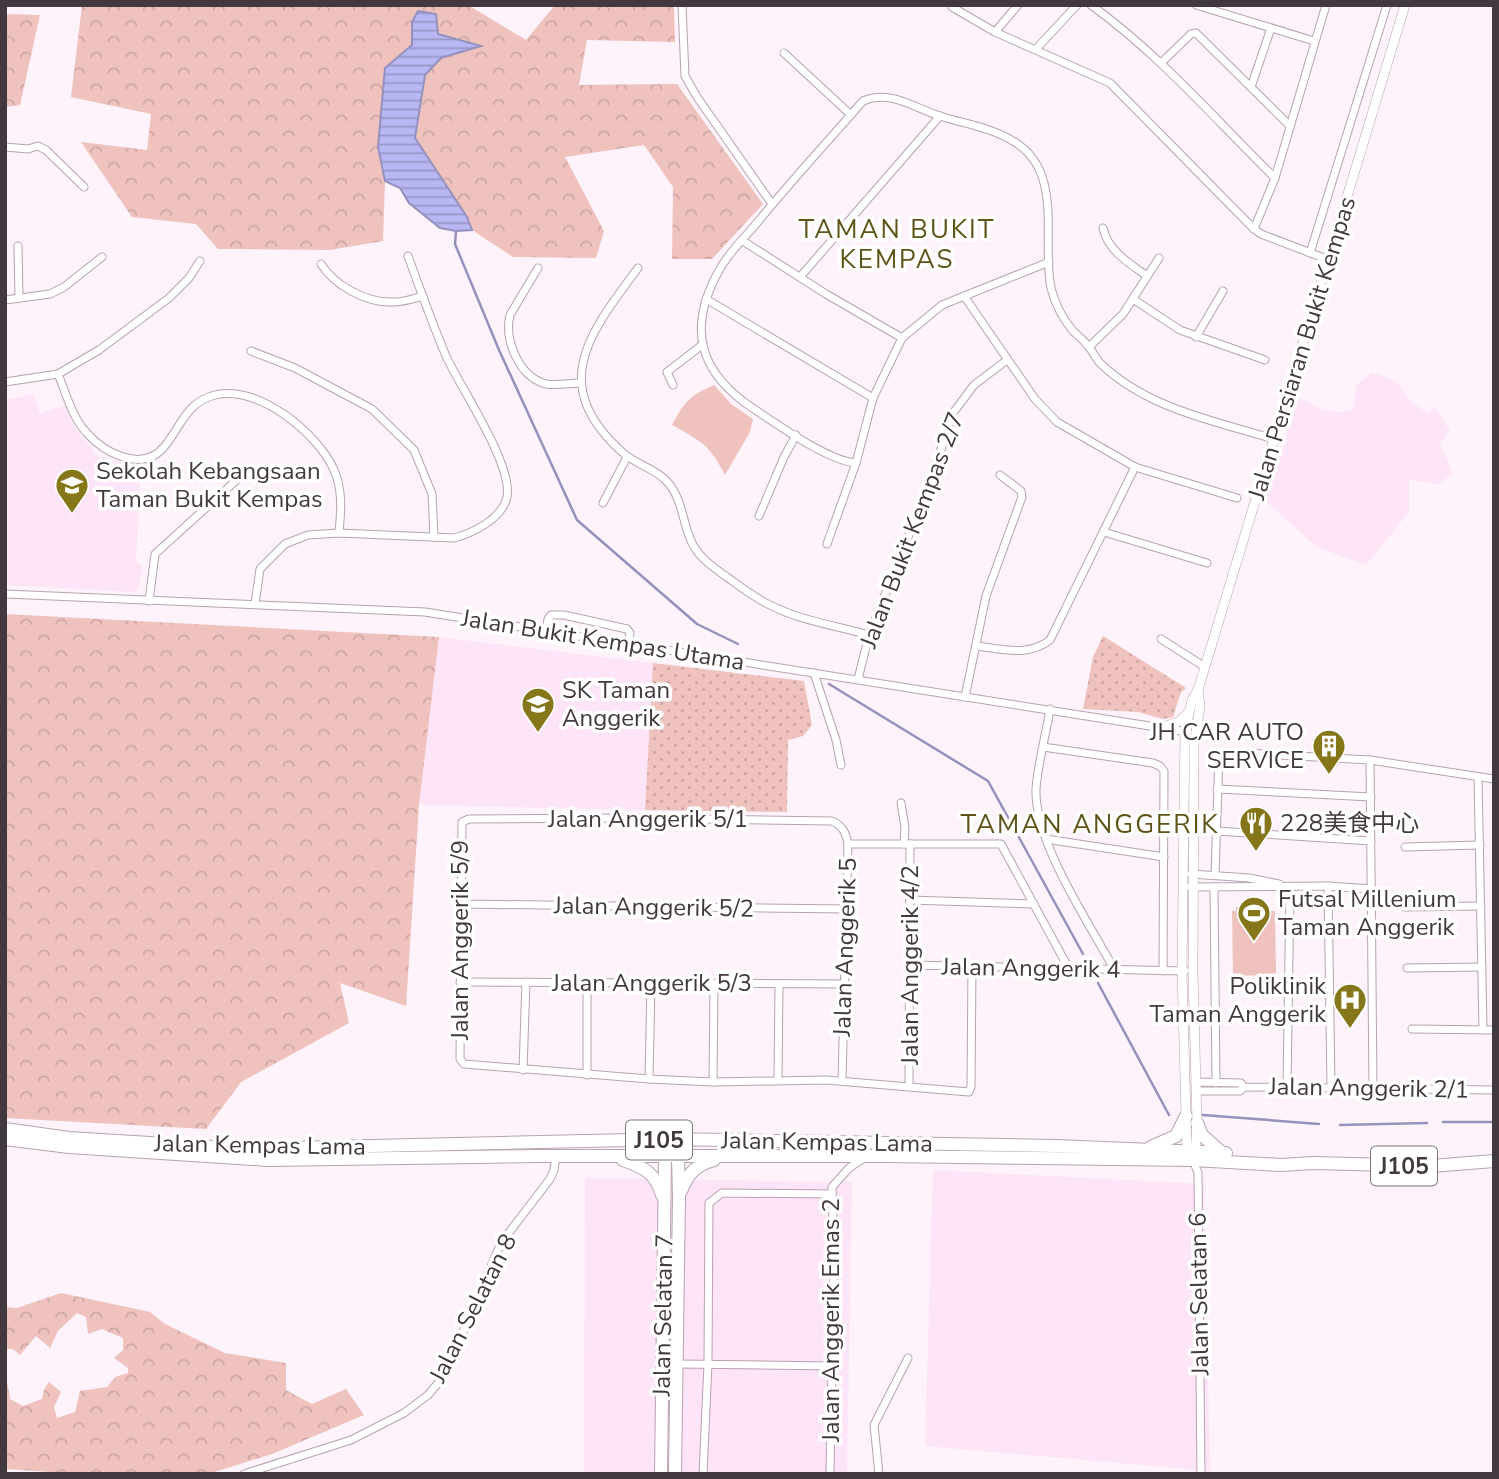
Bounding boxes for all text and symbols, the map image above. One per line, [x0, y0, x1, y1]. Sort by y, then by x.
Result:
street label: Jalan Persiaran Bukit Kempas [1240, 193, 1363, 504]
district label: TAMAN BUKIT KEMPAS [799, 212, 995, 277]
street label: Jalan Bukit Kempas 2/7 [852, 408, 972, 653]
place label: Sekolah Kebangsaan Taman Bukit Kempas [96, 455, 323, 515]
school or university icon: Sekolah Kebangsaan Taman Bukit Kempas [53, 466, 91, 515]
street label: Jalan Bukit Kempas Utama [458, 602, 747, 678]
place label: SK Taman Anggerik [562, 674, 670, 734]
school or university icon: SK Taman Anggerik [519, 685, 557, 734]
place label: JH CAR AUTO SERVICE [1149, 716, 1304, 776]
building icon: JH CAR AUTO SERVICE [1310, 727, 1348, 776]
street label: Jalan Anggerik 5/1 [547, 803, 748, 835]
restaurant icon: 228美食中心 [1237, 804, 1275, 853]
district label: TAMAN ANGGERIK [960, 807, 1220, 842]
place label: 228美食中心 [1280, 807, 1419, 839]
street label: Jalan Anggerik 5/9 [444, 840, 476, 1041]
street label: Jalan Anggerik 5 [826, 857, 864, 1038]
street label: Jalan Anggerik 4/2 [894, 865, 926, 1066]
place label: Futsal Millenium Taman Anggerik [1278, 883, 1456, 943]
street label: Jalan Anggerik 5/2 [553, 889, 754, 925]
sports icon: Futsal Millenium Taman Anggerik [1235, 894, 1273, 943]
street label: Jalan Anggerik 4 [940, 950, 1121, 986]
street label: Jalan Anggerik 5/3 [551, 967, 752, 999]
place label: Poliklinik Taman Anggerik [1149, 970, 1327, 1030]
hospital icon: Poliklinik Taman Anggerik [1331, 981, 1369, 1030]
street label: Jalan Anggerik 2/1 [1268, 1070, 1469, 1106]
road number: J105 [626, 1120, 692, 1160]
street label: Jalan Kempas Lama [720, 1124, 933, 1160]
street label: Jalan Kempas Lama [153, 1127, 366, 1163]
road number: J105 [1371, 1147, 1437, 1186]
street label: Jalan Anggerik Emas 2 [815, 1198, 847, 1443]
street label: Jalan Selatan 6 [1182, 1212, 1216, 1377]
street label: Jalan Selatan 8 [421, 1228, 524, 1389]
street label: Jalan Selatan 7 [646, 1233, 680, 1398]

